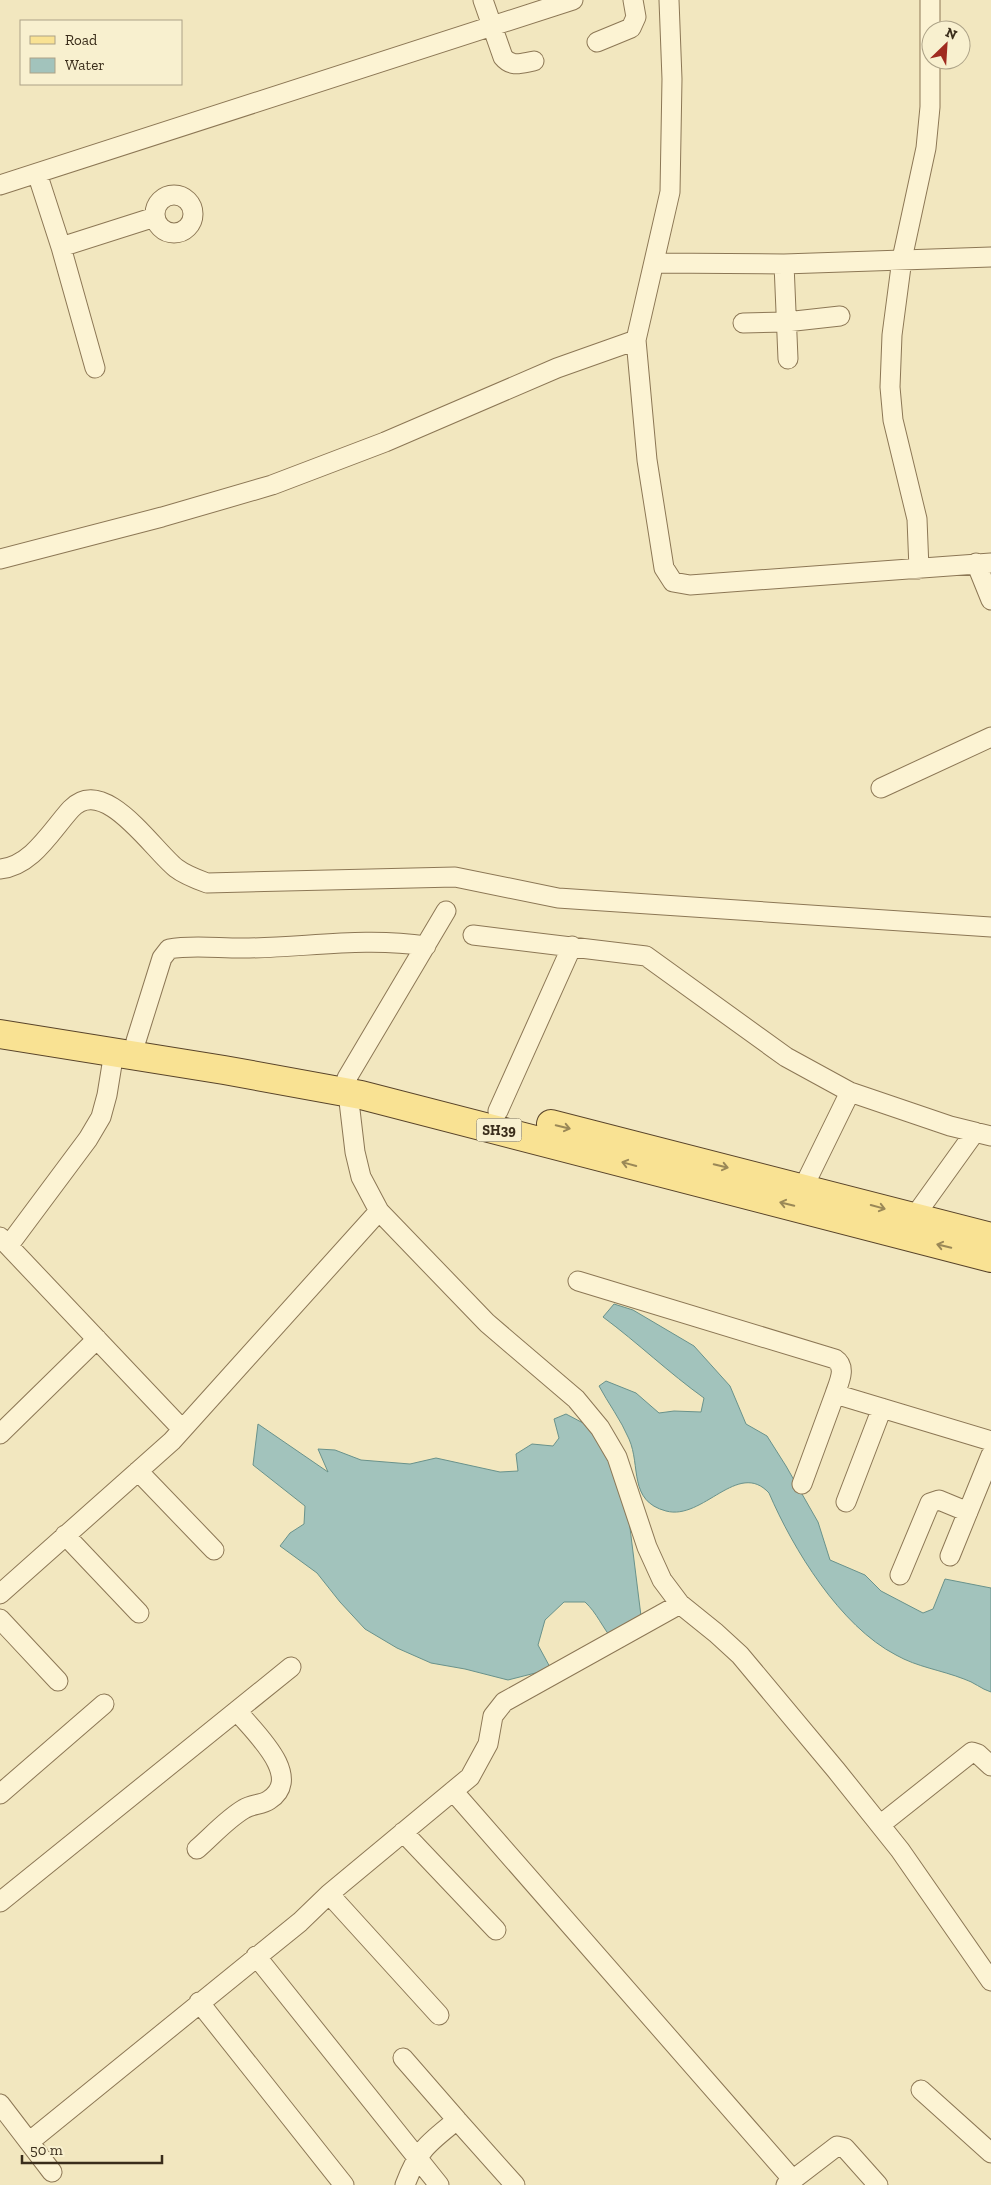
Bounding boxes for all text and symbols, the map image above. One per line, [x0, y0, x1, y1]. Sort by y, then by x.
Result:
legend [20, 20, 182, 85]
north arrow [921, 20, 971, 70]
text: N [943, 24, 960, 44]
text: Road [65, 31, 98, 49]
text: Water [65, 56, 105, 74]
road number: SH39 [476, 1118, 522, 1142]
one-way arrow [555, 1123, 571, 1132]
one-way arrow [622, 1159, 638, 1169]
one-way arrow [712, 1162, 728, 1172]
one-way arrow [779, 1199, 795, 1208]
one-way arrow [869, 1203, 885, 1213]
one-way arrow [936, 1241, 952, 1250]
scale bar [22, 2132, 162, 2164]
text: 50 m [30, 2141, 63, 2159]

